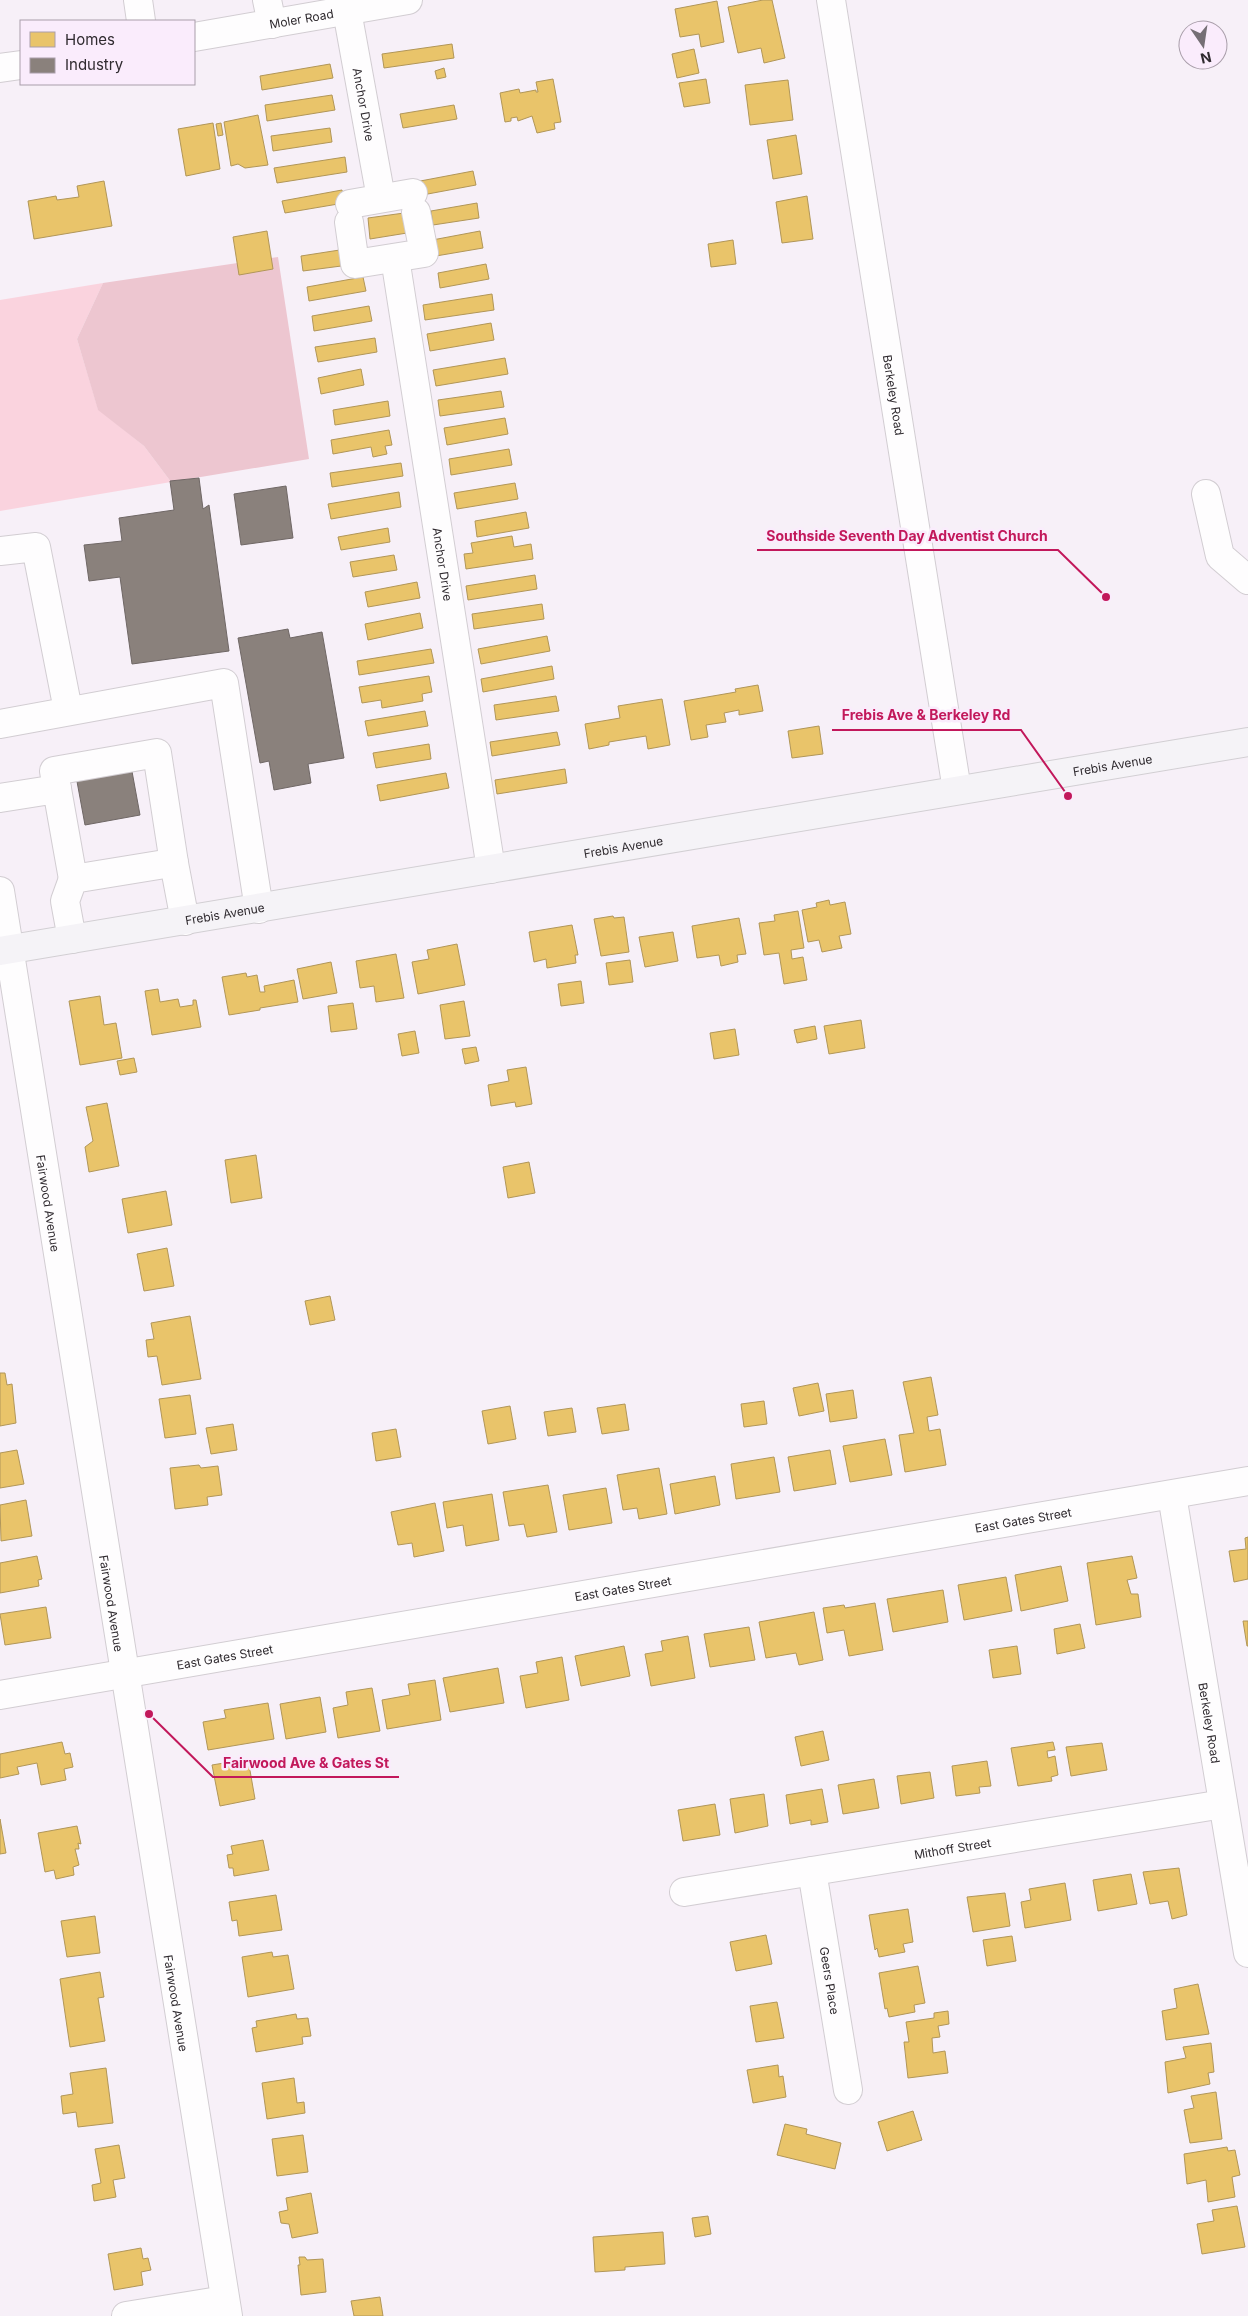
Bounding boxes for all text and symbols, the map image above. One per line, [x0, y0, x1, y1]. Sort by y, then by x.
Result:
street label: Moler Road [268, 6, 335, 31]
legend [20, 20, 195, 85]
north arrow [1178, 20, 1228, 70]
text: Homes [65, 30, 115, 49]
text: N [1199, 49, 1213, 68]
text: Industry [65, 55, 124, 74]
street label: Anchor Drive [350, 67, 378, 142]
street label: Berkeley Road [880, 353, 908, 437]
callout: Southside Seventh Day Adventist Church [757, 521, 1058, 550]
street label: Anchor Drive [430, 526, 456, 602]
text: Southside Seventh Day Adventist Church [766, 527, 1048, 544]
callout: Frebis Ave & Berkeley Rd [832, 701, 1021, 730]
text: Frebis Ave & Berkeley Rd [842, 706, 1010, 723]
street label: Frebis Avenue [1072, 751, 1153, 779]
street label: Frebis Avenue [583, 833, 664, 861]
street label: Frebis Avenue [184, 899, 266, 927]
street label: Fairwood Avenue [33, 1154, 63, 1253]
street label: East Gates Street [974, 1504, 1073, 1535]
street label: Fairwood Avenue [97, 1554, 127, 1653]
street label: East Gates Street [573, 1573, 672, 1604]
street label: East Gates Street [175, 1641, 274, 1672]
street label: Berkeley Road [1196, 1681, 1224, 1764]
callout: Fairwood Ave & Gates St [213, 1748, 399, 1777]
text: Fairwood Ave & Gates St [223, 1754, 389, 1771]
street label: Mithoff Street [913, 1834, 992, 1862]
street label: Geers Place [817, 1946, 843, 2015]
street label: Fairwood Avenue [161, 1954, 192, 2053]

